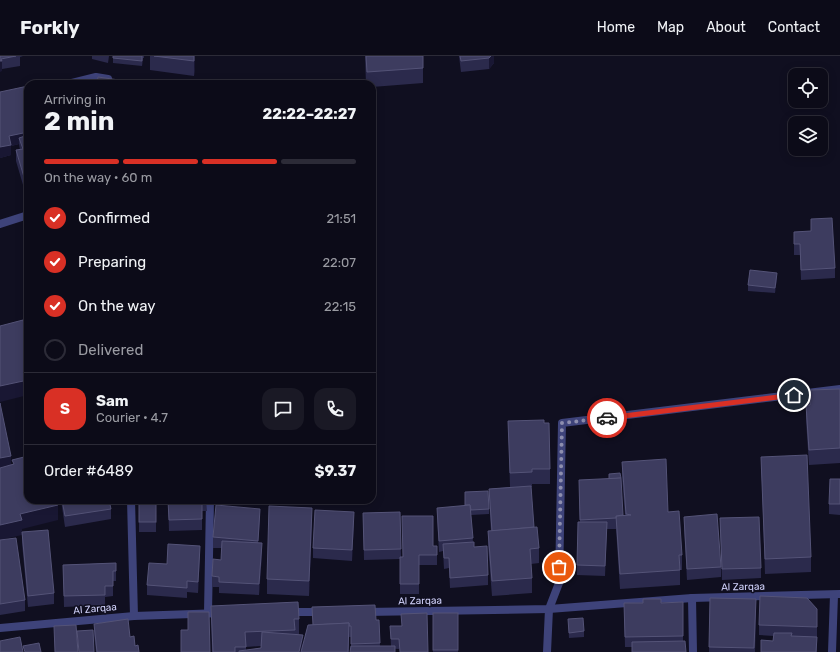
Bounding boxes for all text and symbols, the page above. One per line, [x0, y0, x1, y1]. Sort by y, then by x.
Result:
text: Forkly [20, 16, 80, 39]
text: Home [597, 19, 635, 36]
text: Map [657, 19, 684, 36]
text: About [706, 19, 746, 36]
text: Contact [768, 19, 820, 36]
map controls [788, 68, 828, 156]
button: locate [788, 68, 828, 108]
text: Arriving in [44, 92, 106, 107]
text: 22:22–22:27 [262, 105, 356, 123]
text: 2 min [44, 106, 114, 137]
button: layers [788, 116, 828, 156]
text: On the way · 60 m [44, 170, 152, 185]
icon: check [44, 207, 66, 229]
text: Confirmed [78, 209, 150, 227]
text: 21:51 [326, 211, 356, 226]
icon: check [44, 251, 66, 273]
text: Preparing [78, 253, 146, 271]
text: 22:07 [322, 255, 356, 270]
icon: check [44, 295, 66, 317]
text: On the way [78, 297, 156, 315]
text: 22:15 [324, 299, 356, 314]
text: Delivered [78, 341, 143, 359]
pin [777, 378, 811, 412]
icon: home [783, 384, 805, 406]
button: chat [262, 388, 304, 430]
button: phone [314, 388, 356, 430]
text: Sam [96, 392, 129, 410]
courier [587, 398, 627, 438]
text: S [60, 400, 70, 418]
icon: car [596, 407, 618, 429]
text: Courier · 4.7 [96, 410, 168, 425]
text: Order #6489 [44, 462, 133, 480]
text: $9.37 [314, 462, 356, 480]
pin [542, 550, 576, 584]
icon: bag [548, 556, 570, 578]
street label: Al Zarqaa [721, 581, 765, 593]
street label: Al Zarqaa [398, 595, 442, 607]
street label: Al Zarqaa [73, 601, 117, 617]

